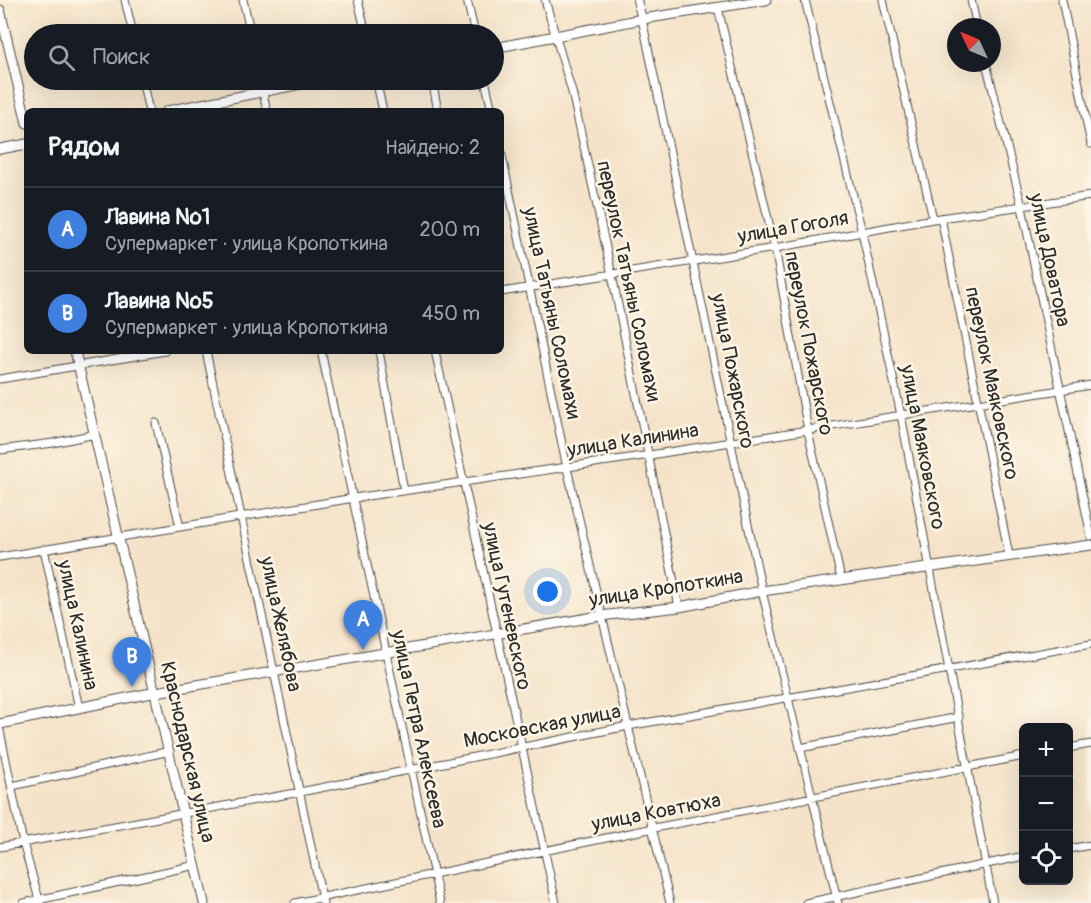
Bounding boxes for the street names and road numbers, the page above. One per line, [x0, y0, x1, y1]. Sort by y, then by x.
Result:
street label: переулок Татьяны Соломахи [591, 158, 667, 404]
street label: улица Доватора [1023, 190, 1076, 329]
street label: улица Татьяны Соломахи [517, 204, 587, 421]
street label: улица Гоголя [735, 205, 850, 249]
street label: переулок Пожарского [779, 249, 839, 437]
street label: переулок Маяковского [959, 284, 1025, 482]
street label: улица Пожарского [706, 290, 760, 451]
street label: улица Маяковского [895, 362, 951, 532]
street label: улица Калинина [565, 417, 700, 463]
street label: улица Гутеневского [477, 519, 537, 692]
street label: улица Желябова [254, 553, 307, 694]
street label: улица Калинина [52, 557, 104, 692]
street label: улица Кропоткина [586, 564, 745, 613]
street label: улица Петра Алексеева [386, 627, 452, 830]
street label: Краснодарская улица [155, 659, 221, 845]
street label: Московская улица [461, 699, 623, 753]
street label: улица Ковтюха [588, 787, 723, 837]

